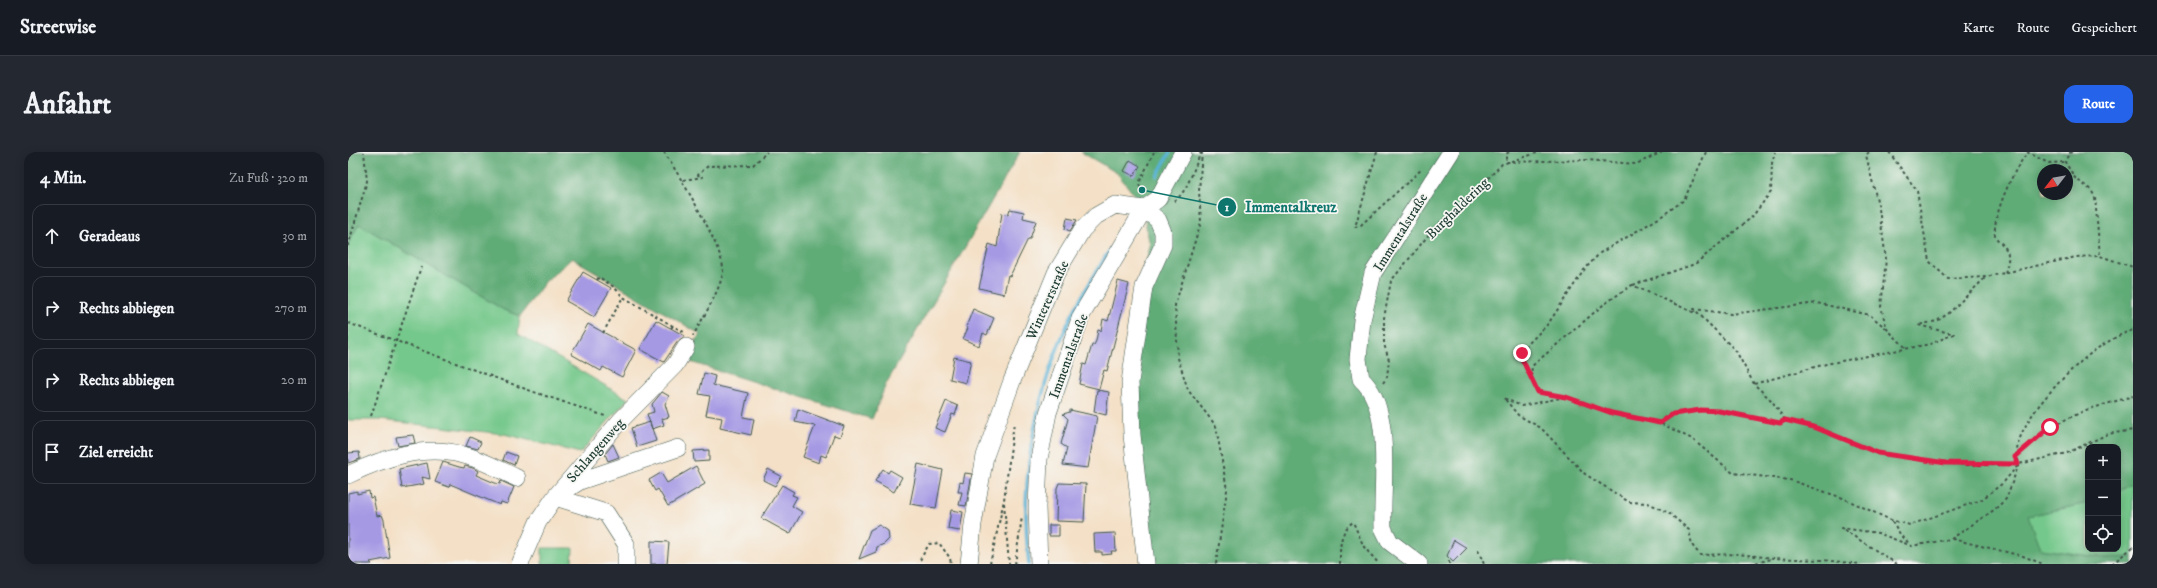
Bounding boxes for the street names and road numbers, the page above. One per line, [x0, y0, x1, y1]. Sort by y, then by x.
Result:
street label: Burghaldering [1422, 174, 1493, 243]
street label: Immentalstraße [1370, 190, 1432, 275]
street label: Wintererstraße [1022, 258, 1073, 344]
street label: Immentalstraße [1045, 311, 1093, 401]
street label: Schlangenweg [563, 415, 629, 487]

